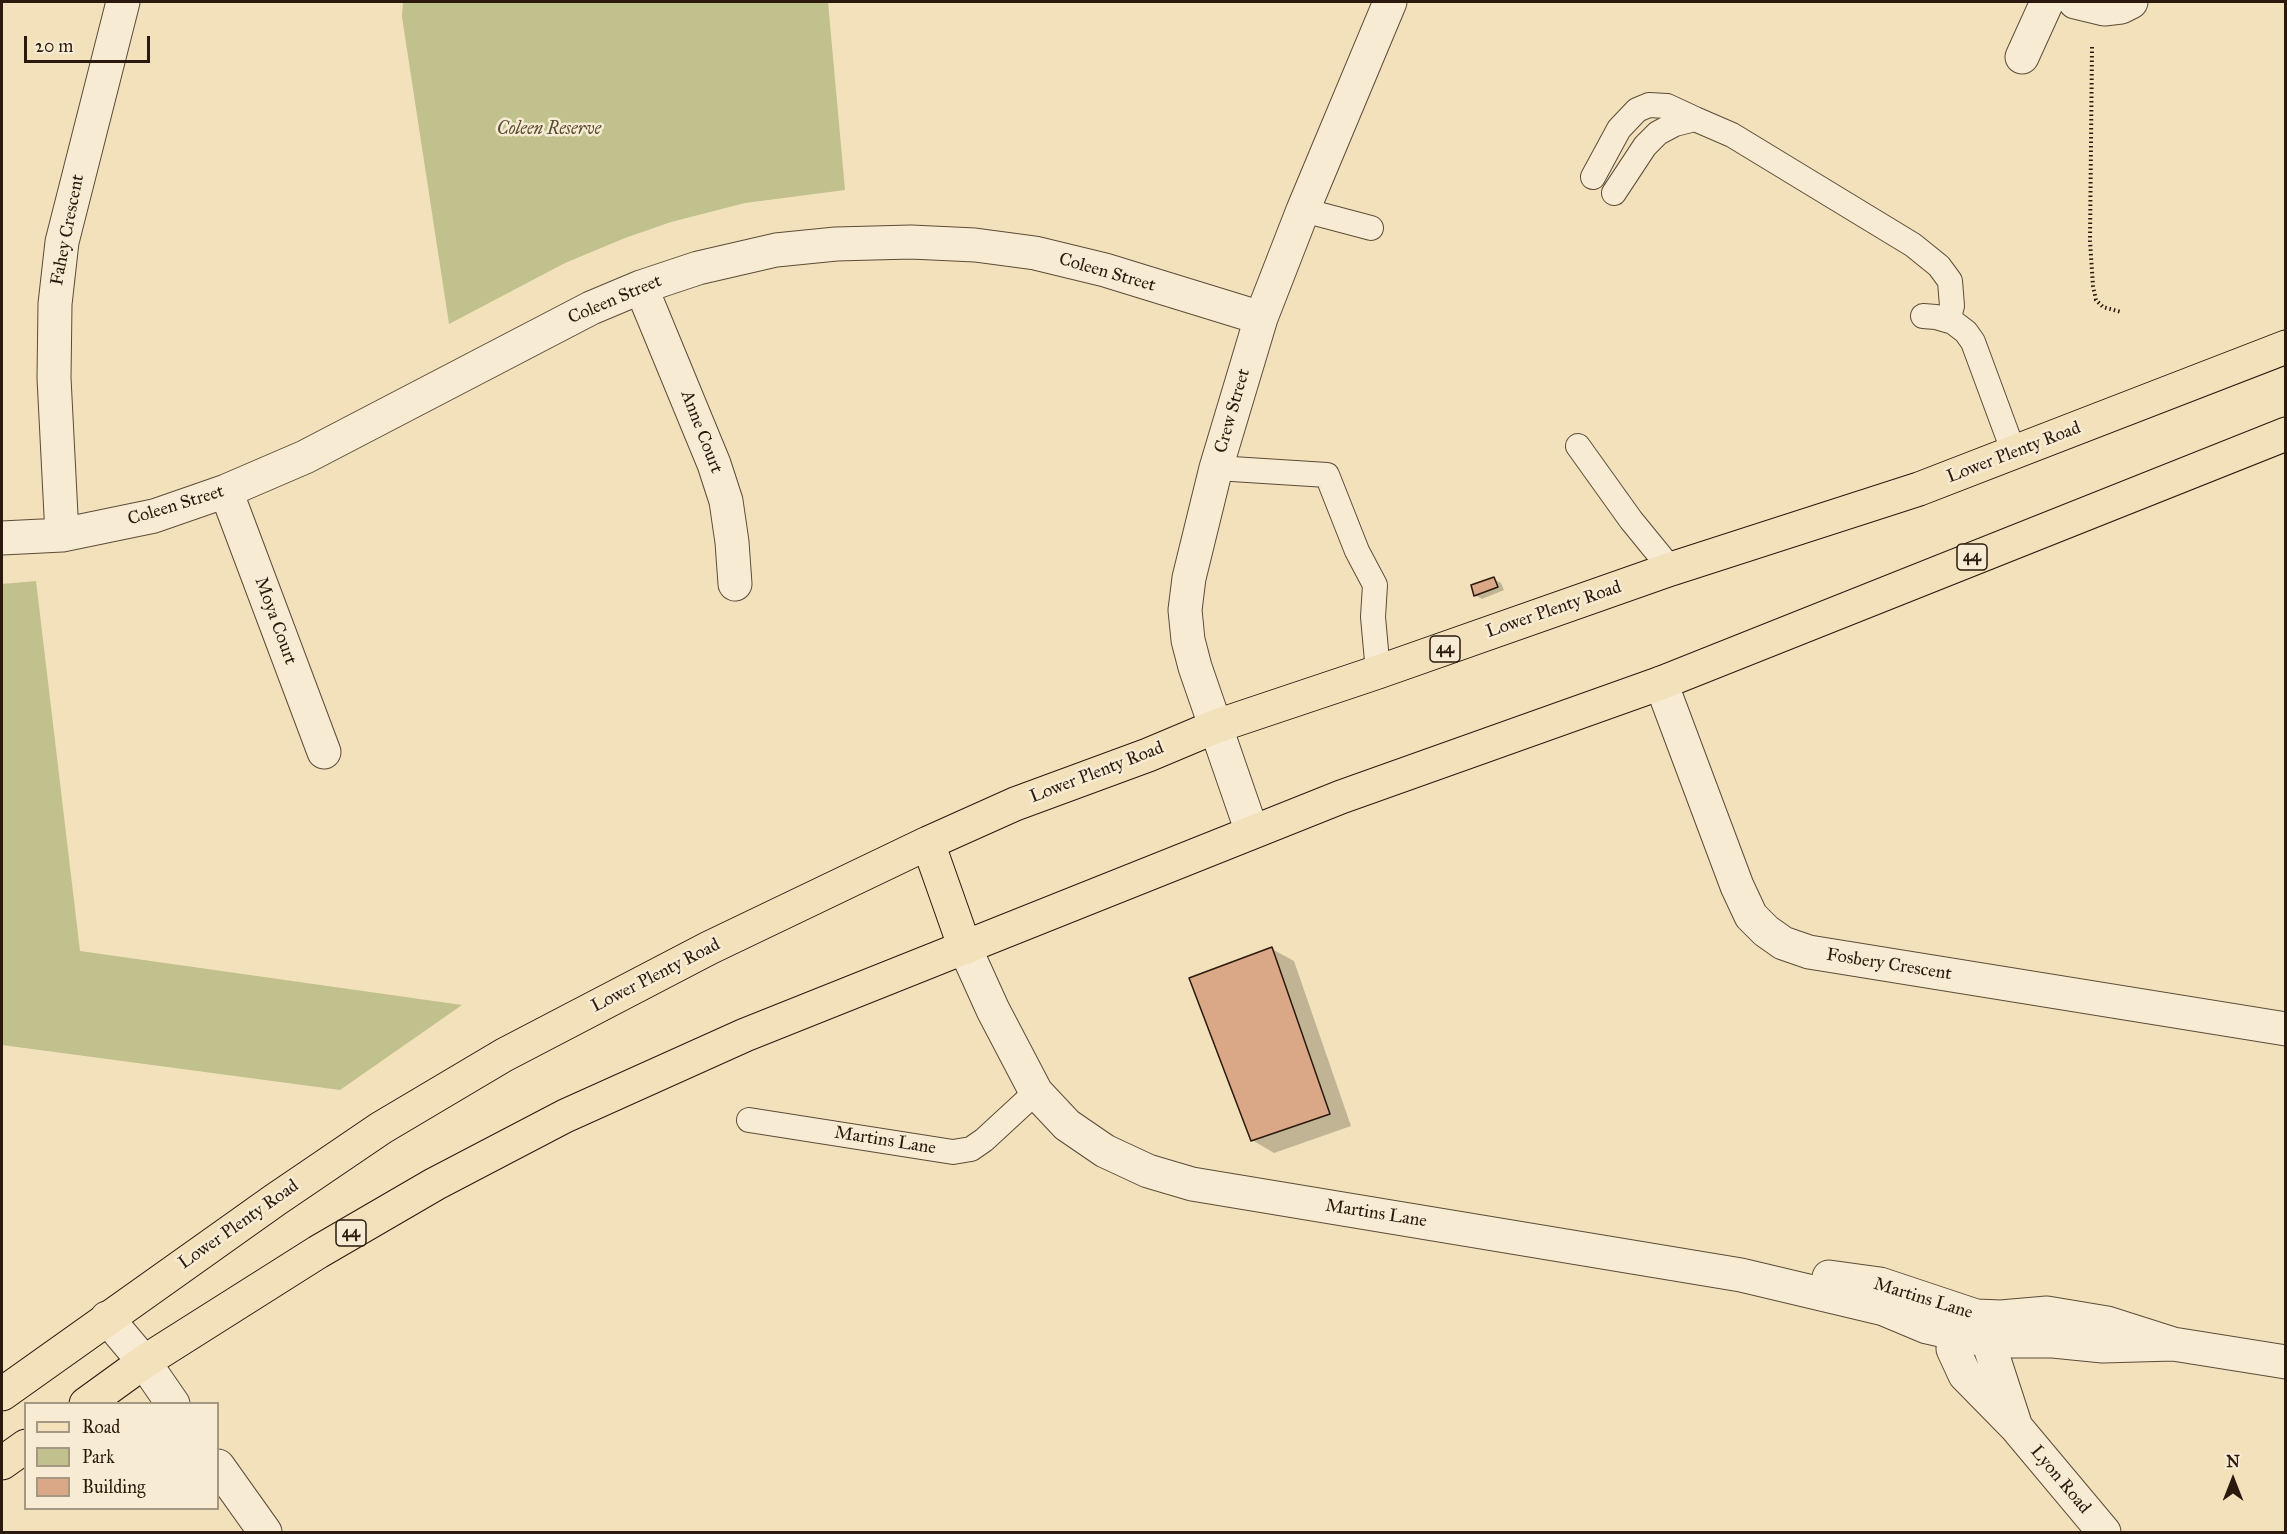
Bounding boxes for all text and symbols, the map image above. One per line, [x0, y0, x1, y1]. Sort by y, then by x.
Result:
scale bar [27, 24, 153, 62]
text: 20 m [35, 35, 73, 57]
park label: Coleen Reserve [497, 119, 601, 141]
street label: Fahey Crescent [47, 173, 89, 287]
street label: Coleen Street [1056, 249, 1158, 297]
street label: Coleen Street [565, 271, 665, 329]
street label: Crew Street [1211, 366, 1255, 456]
street label: Anne Court [675, 387, 727, 477]
street label: Lower Plenty Road [1944, 418, 2084, 488]
street label: Coleen Street [125, 481, 227, 531]
road number: 44 [1957, 544, 1987, 570]
street label: Moya Court [249, 574, 301, 668]
street label: Lower Plenty Road [1484, 577, 1624, 643]
road number: 44 [1430, 636, 1460, 662]
street label: Lower Plenty Road [1027, 738, 1167, 808]
street label: Lower Plenty Road [588, 934, 724, 1018]
street label: Fosbery Crescent [1825, 944, 1953, 986]
street label: Martins Lane [833, 1122, 937, 1160]
street label: Lower Plenty Road [175, 1176, 303, 1274]
street label: Martins Lane [1324, 1195, 1428, 1233]
road number: 44 [336, 1220, 366, 1246]
street label: Martins Lane [1871, 1274, 1975, 1324]
legend [24, 1402, 219, 1510]
text: Road [82, 1416, 120, 1438]
street label: Lyon Road [2025, 1441, 2095, 1519]
text: Park [82, 1446, 115, 1468]
north arrow [2203, 1450, 2263, 1510]
text: N [2226, 1452, 2240, 1471]
text: Building [82, 1476, 145, 1498]

